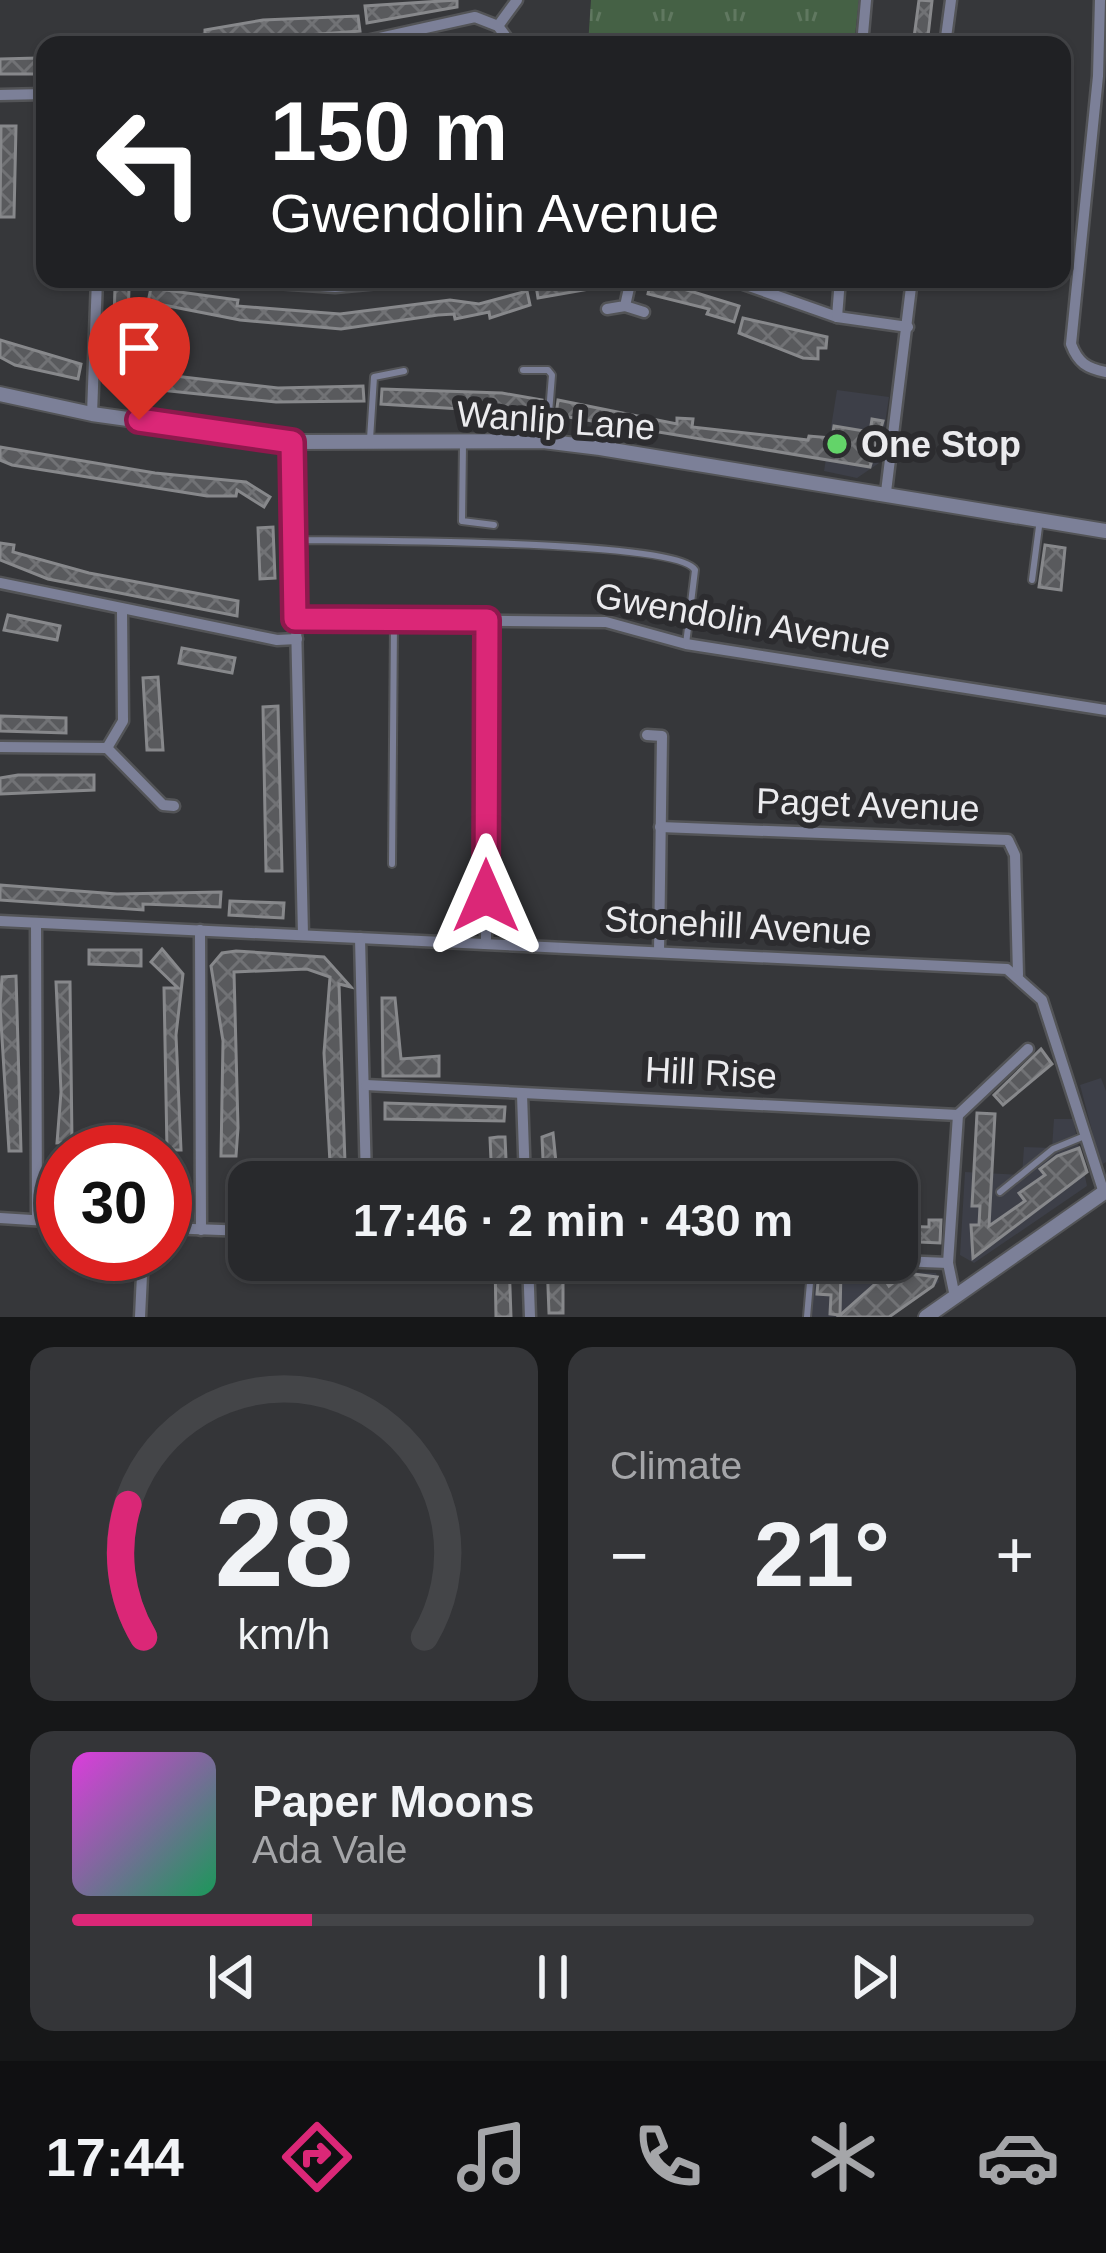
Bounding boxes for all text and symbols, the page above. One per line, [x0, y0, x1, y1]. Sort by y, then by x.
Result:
icon: left [72, 84, 228, 240]
text: 150 m [270, 84, 508, 178]
text: Gwendolin Avenue [270, 183, 719, 243]
pin [88, 297, 190, 420]
icon: arrive [106, 315, 172, 381]
street label: Wanlip Lane [455, 393, 657, 448]
place label: One Stop [861, 424, 1021, 465]
marker: One Stop [824, 431, 850, 457]
street label: Gwendolin Avenue [592, 574, 894, 667]
street label: Paget Avenue [756, 780, 980, 829]
position arrow [423, 833, 549, 959]
street label: Stonehill Avenue [603, 898, 873, 953]
street label: Hill Rise [644, 1049, 778, 1096]
speed limit sign: 30 [36, 1125, 192, 1281]
text: 17:46 · 2 min · 430 m [353, 1195, 793, 1246]
text: Climate [610, 1444, 742, 1487]
text: 28 [215, 1473, 353, 1612]
text: 21° [754, 1505, 890, 1605]
text: − [610, 1518, 649, 1592]
text: + [995, 1518, 1034, 1592]
text: km/h [238, 1610, 330, 1658]
text: Paper Moons [252, 1776, 535, 1827]
text: Ada Vale [252, 1828, 407, 1871]
icon: previous [199, 1944, 265, 2010]
icon: pause [520, 1944, 586, 2010]
icon: next [841, 1944, 907, 2010]
icon: directions [275, 2115, 359, 2199]
icon: music [450, 2115, 534, 2199]
icon: phone [626, 2115, 710, 2199]
icon: climate [801, 2115, 885, 2199]
icon: car [976, 2115, 1060, 2199]
text: 17:44 [46, 2127, 184, 2187]

